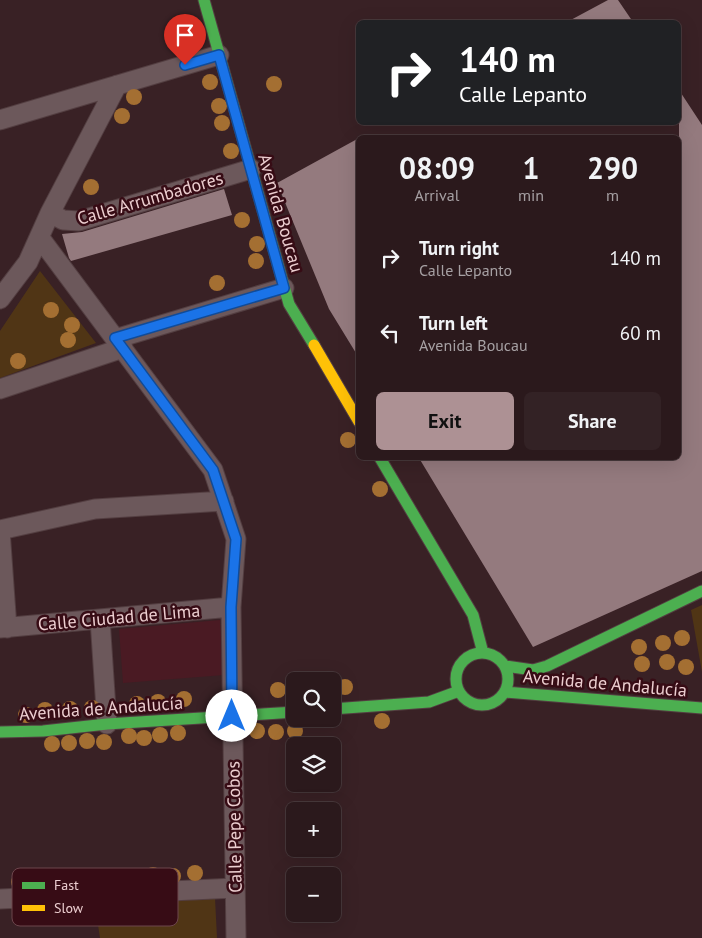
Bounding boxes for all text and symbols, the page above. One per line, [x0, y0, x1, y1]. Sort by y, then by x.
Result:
pin [164, 14, 206, 65]
icon: arrive [171, 21, 199, 49]
text: 140 m [459, 36, 556, 82]
icon: right [376, 40, 441, 105]
text: Calle Lepanto [459, 80, 587, 108]
text: 08:09 [399, 148, 475, 187]
text: 1 [523, 148, 540, 187]
text: 290 [587, 148, 638, 187]
street label: Avenida Boucau [253, 151, 309, 275]
street label: Calle Arrumbadores [74, 166, 226, 230]
text: Arrival [415, 185, 459, 205]
text: min [518, 185, 544, 205]
text: m [606, 185, 619, 205]
text: Turn right [419, 236, 499, 260]
icon: right [376, 244, 404, 272]
text: 140 m [609, 246, 661, 270]
text: Calle Lepanto [419, 260, 512, 280]
text: Turn left [419, 311, 488, 335]
icon: left [376, 319, 404, 347]
text: 60 m [620, 321, 661, 345]
text: Avenida Boucau [419, 335, 528, 355]
button: Exit [376, 392, 514, 450]
button: Share [524, 392, 661, 450]
street label: Calle Ciudad de Lima [37, 598, 201, 636]
street label: Avenida de Andalucía [522, 664, 688, 702]
map controls [286, 672, 341, 922]
button: search [286, 672, 341, 727]
position arrow [205, 689, 257, 741]
street label: Avenida de Andalucía [18, 691, 184, 725]
button: layers [286, 737, 341, 792]
street label: Calle Pepe Cobos [221, 761, 247, 893]
button: + [286, 802, 341, 857]
button: − [286, 867, 341, 922]
legend [12, 868, 178, 926]
text: Fast [54, 876, 79, 894]
text: Slow [54, 899, 84, 917]

